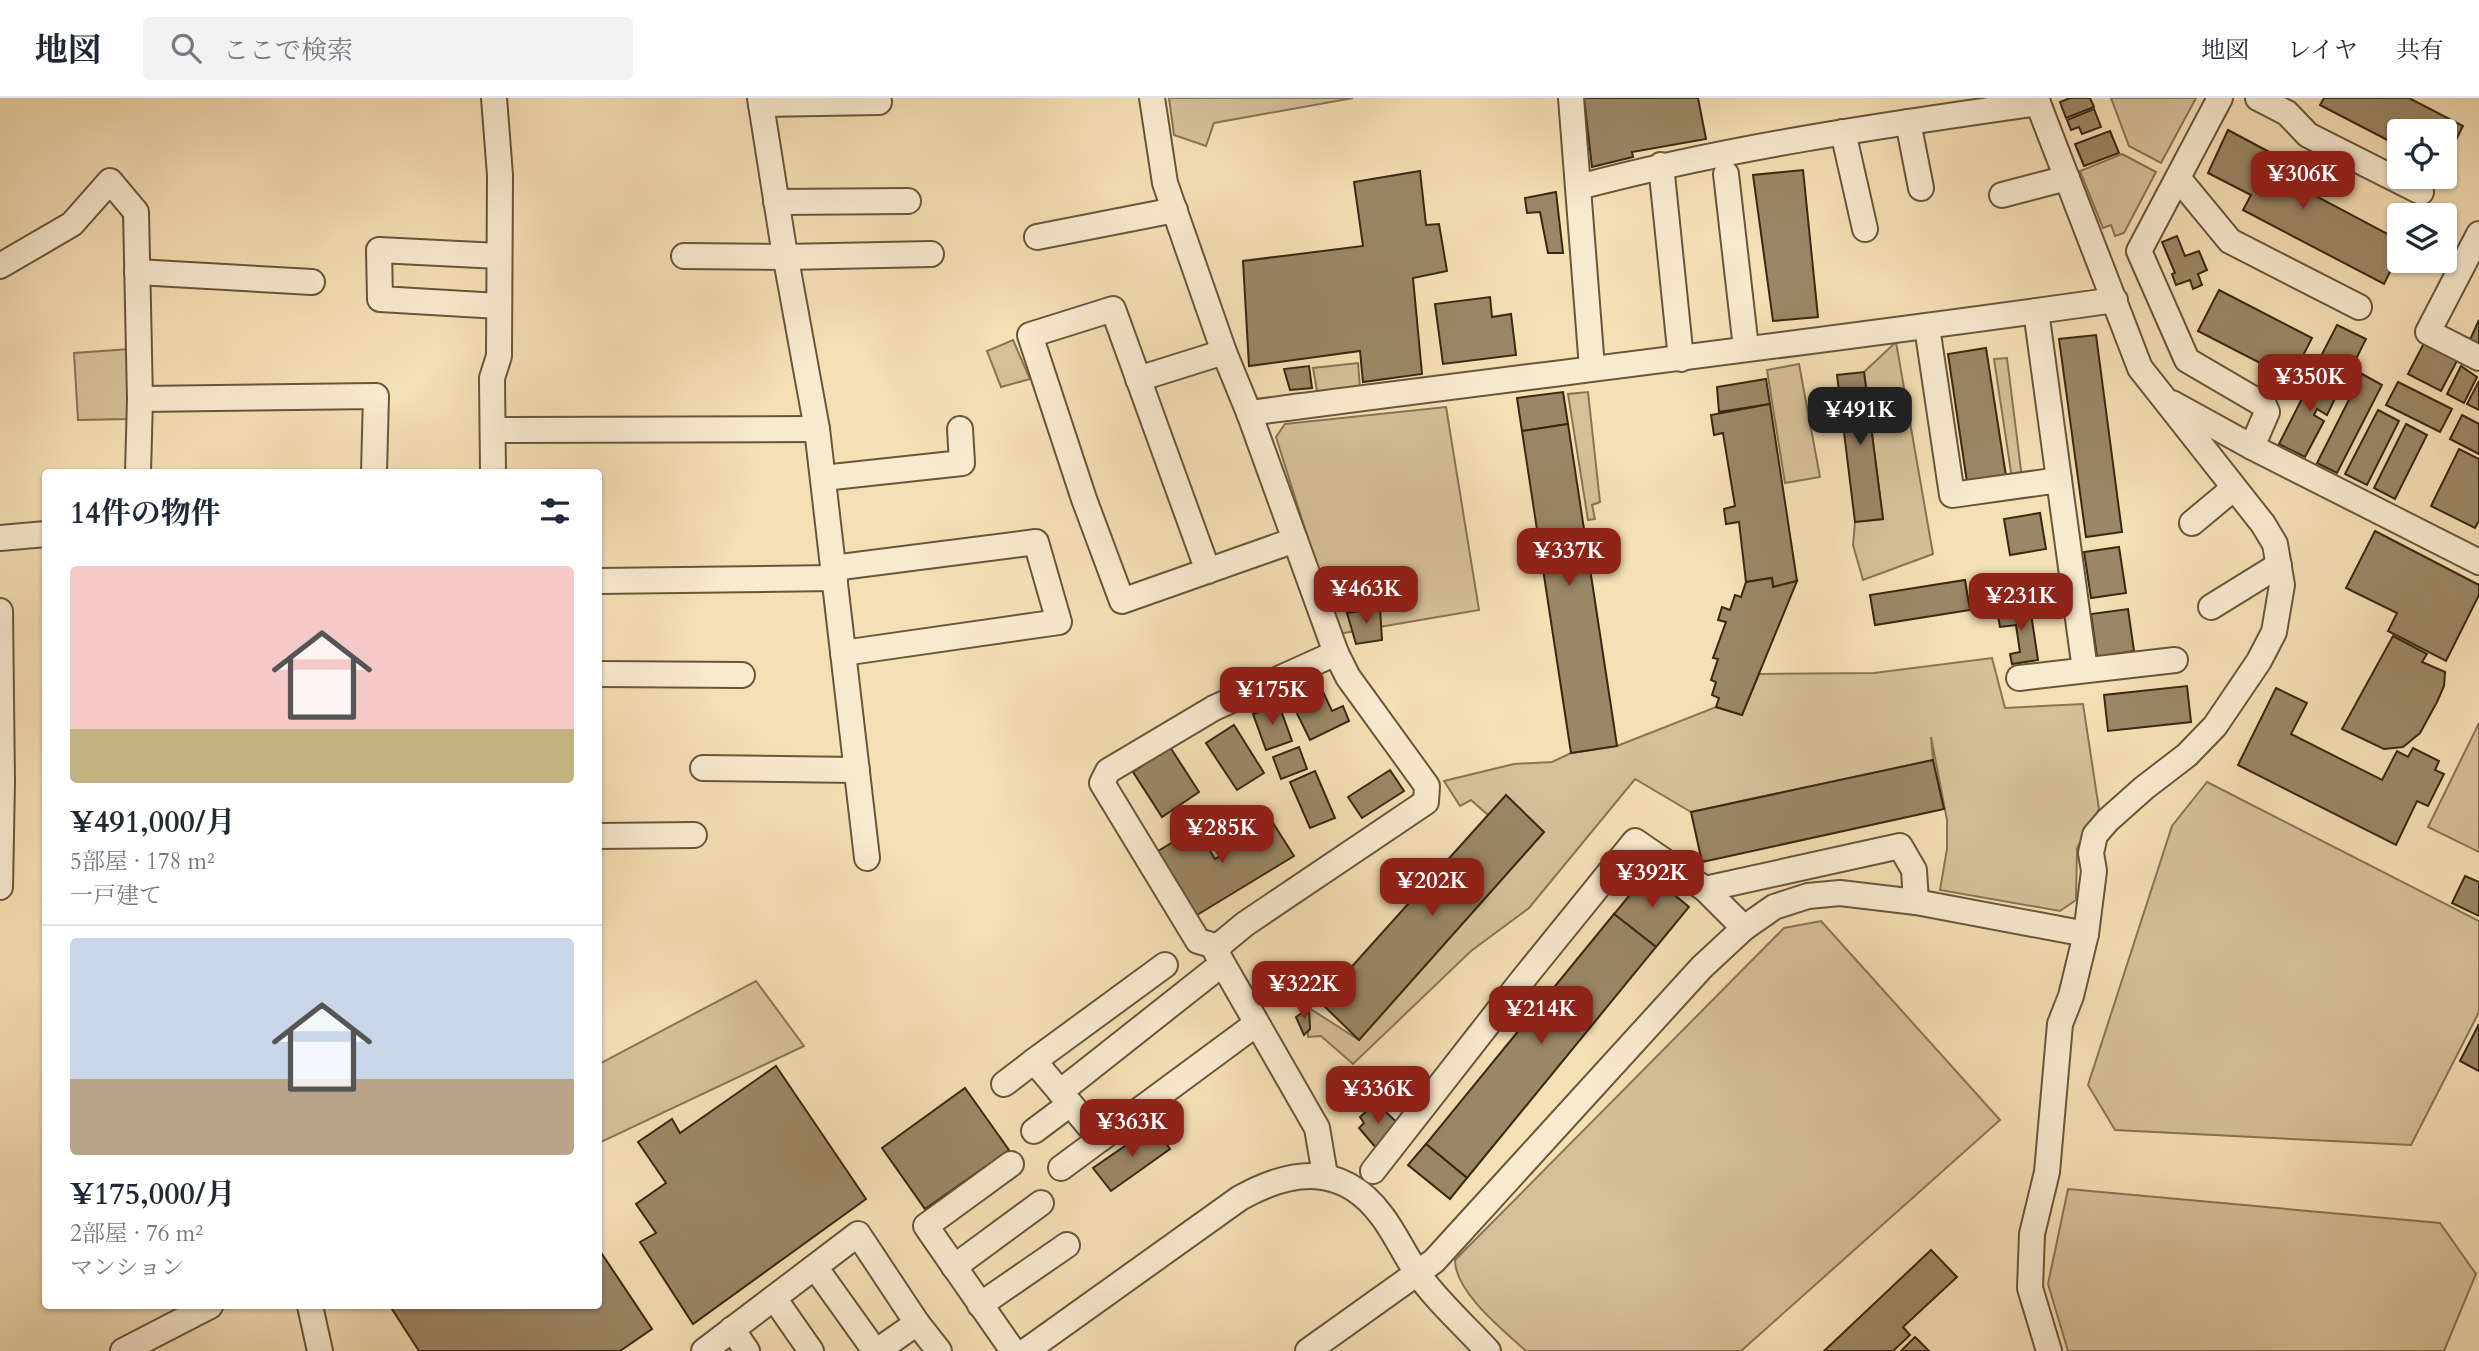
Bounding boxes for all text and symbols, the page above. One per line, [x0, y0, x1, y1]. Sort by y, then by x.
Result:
search box [143, 17, 633, 80]
text: 地図 [35, 28, 101, 73]
icon: search [167, 29, 205, 67]
text: ここで検索 [223, 33, 353, 68]
text: 地図 [2201, 34, 2249, 67]
text: レイヤ [2287, 34, 2358, 67]
text: 共有 [2396, 34, 2444, 67]
map controls [2387, 119, 2457, 273]
button: locate [2387, 119, 2457, 189]
pin: ¥306K [2254, 152, 2352, 211]
text: ¥306K [2267, 158, 2339, 189]
button: layers [2387, 203, 2457, 273]
pin: ¥350K [2261, 354, 2359, 414]
text: ¥350K [2274, 361, 2346, 392]
pin: ¥491K [1811, 388, 1909, 447]
text: ¥491K [1824, 394, 1896, 425]
icon: filters [536, 492, 574, 530]
text: 14件の物件 [70, 493, 221, 534]
pin: ¥337K [1520, 528, 1618, 588]
text: ¥337K [1533, 535, 1605, 566]
pin: ¥463K [1317, 566, 1415, 626]
text: ¥463K [1330, 573, 1402, 604]
pin: ¥231K [1972, 574, 2070, 633]
text: ¥231K [1985, 580, 2057, 611]
icon: home [259, 612, 385, 738]
pin: ¥175K [1223, 668, 1321, 727]
text: ¥175K [1236, 674, 1308, 705]
text: ¥491,000/月 [70, 802, 236, 843]
pin: ¥285K [1173, 806, 1271, 865]
text: ¥285K [1186, 812, 1258, 843]
text: 5部屋 · 178 m² [70, 846, 215, 877]
pin: ¥392K [1603, 850, 1701, 910]
text: ¥392K [1616, 857, 1688, 888]
pin: ¥202K [1383, 858, 1481, 918]
text: ¥202K [1396, 865, 1468, 896]
text: 一戸建て [70, 880, 162, 911]
pin: ¥322K [1255, 962, 1353, 1021]
text: ¥322K [1268, 968, 1340, 999]
icon: home [259, 984, 385, 1110]
pin: ¥214K [1492, 986, 1590, 1046]
text: ¥214K [1505, 993, 1577, 1024]
pin: ¥336K [1329, 1066, 1427, 1126]
text: ¥336K [1342, 1073, 1414, 1104]
pin: ¥363K [1083, 1100, 1181, 1159]
text: ¥363K [1096, 1106, 1168, 1137]
text: ¥175,000/月 [70, 1174, 236, 1215]
text: 2部屋 · 76 m² [70, 1218, 203, 1249]
text: マンション [70, 1252, 184, 1283]

